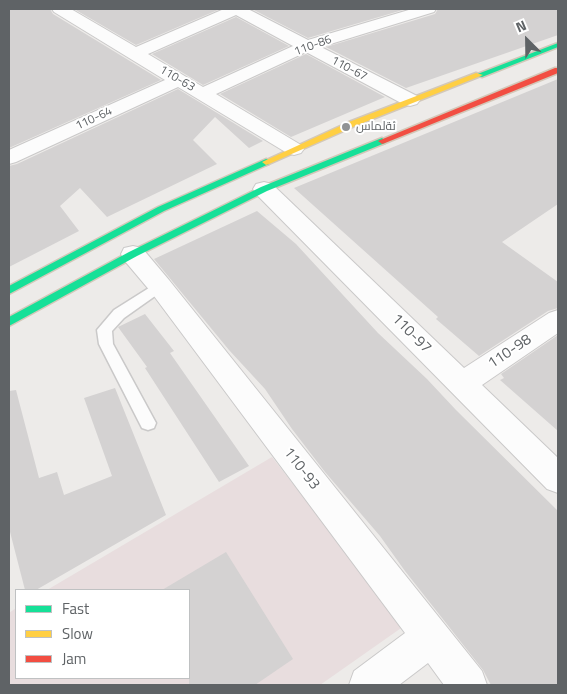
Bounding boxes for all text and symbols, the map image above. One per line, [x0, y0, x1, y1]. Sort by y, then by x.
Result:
text: N [512, 14, 530, 37]
north arrow [502, 15, 552, 65]
street label: 110-86 [292, 33, 334, 59]
street label: 110-67 [328, 54, 370, 84]
street label: 110-63 [157, 63, 197, 95]
street label: 110-64 [73, 104, 115, 134]
place label: ئةلماس [356, 120, 396, 134]
marker: ئةلماس [340, 121, 352, 133]
street label: 110-97 [387, 310, 435, 358]
street label: 110-98 [485, 331, 535, 373]
street label: 110-93 [279, 444, 323, 494]
legend [15, 589, 190, 679]
text: Fast [62, 597, 89, 620]
text: Slow [62, 622, 93, 645]
text: Jam [62, 647, 86, 670]

